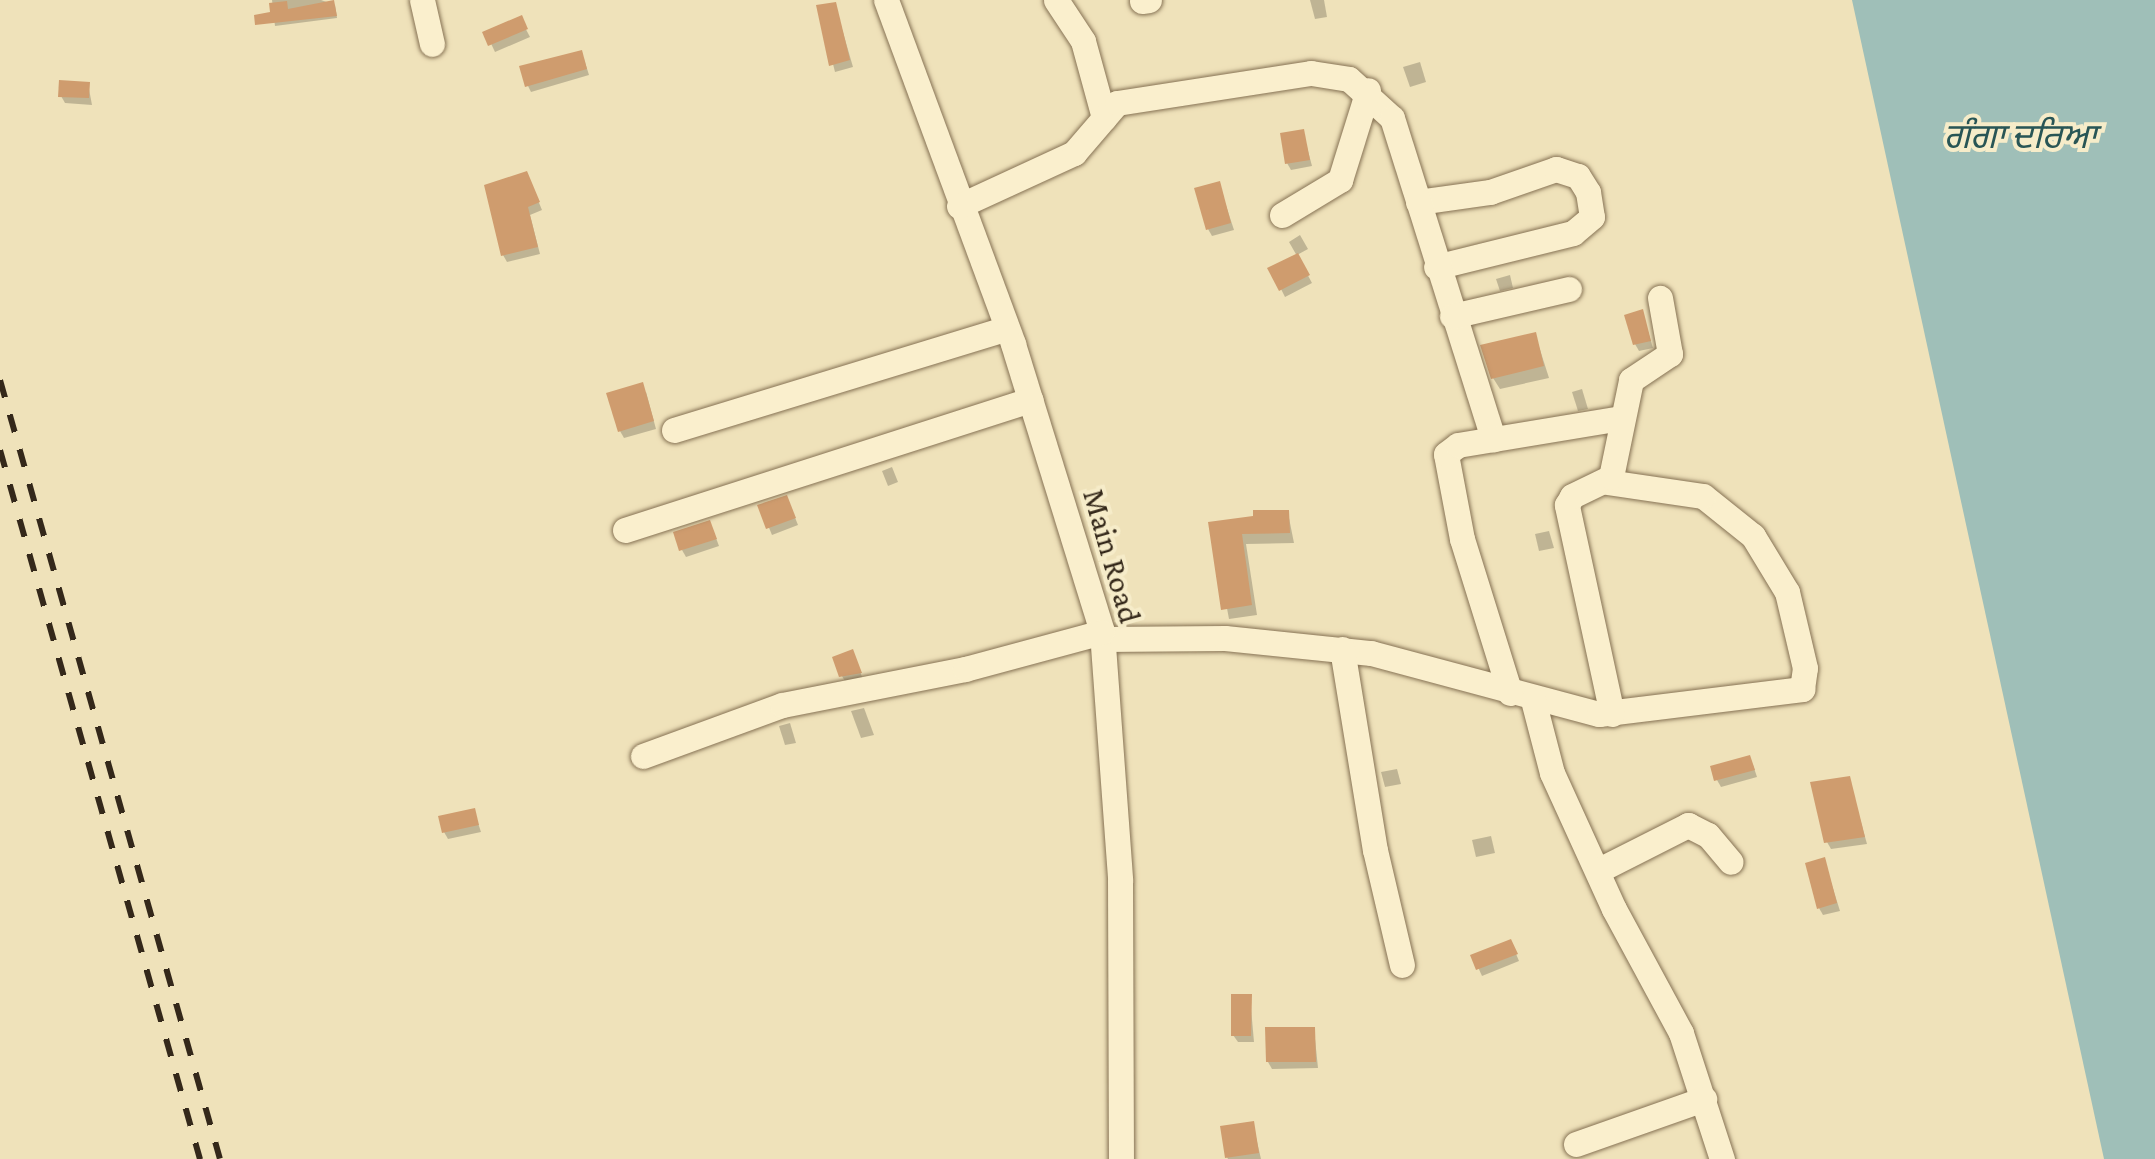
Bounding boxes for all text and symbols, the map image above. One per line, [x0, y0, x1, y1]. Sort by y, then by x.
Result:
water label: ਗੰਗਾ ਦਰਿਆ [1944, 116, 2096, 158]
street label: Main Road [1075, 484, 1149, 628]

